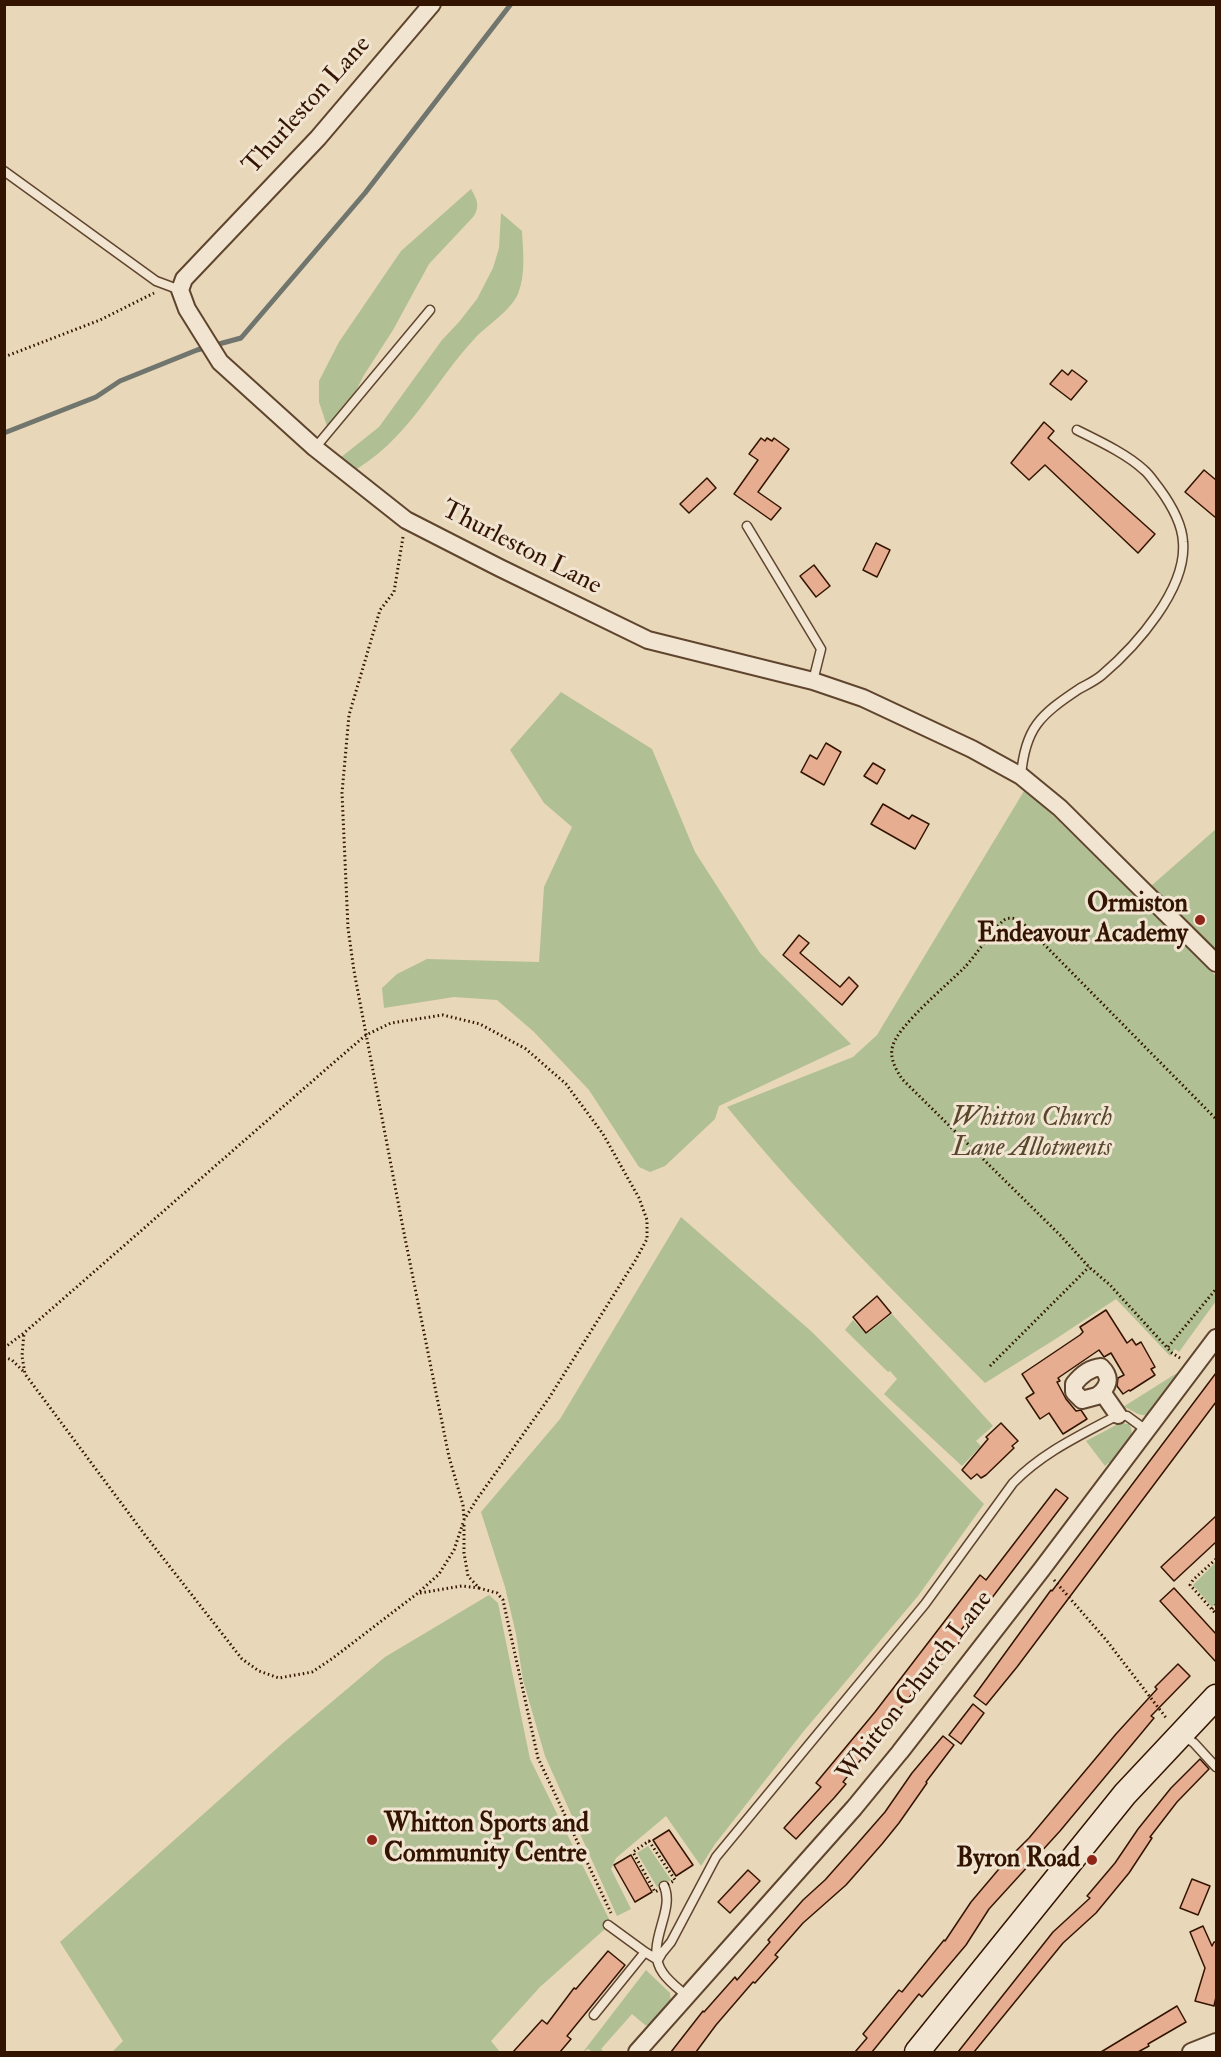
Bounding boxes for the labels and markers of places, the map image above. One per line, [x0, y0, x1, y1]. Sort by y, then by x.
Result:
place label: Ormiston Endeavour Academy [977, 889, 1188, 951]
marker: Ormiston Endeavour Academy [1193, 913, 1207, 927]
place label: Whitton Sports and Community Centre [384, 1809, 589, 1870]
marker: Whitton Sports and Community Centre [365, 1833, 379, 1847]
place label: Byron Road [956, 1844, 1080, 1876]
marker: Byron Road [1085, 1853, 1099, 1867]

